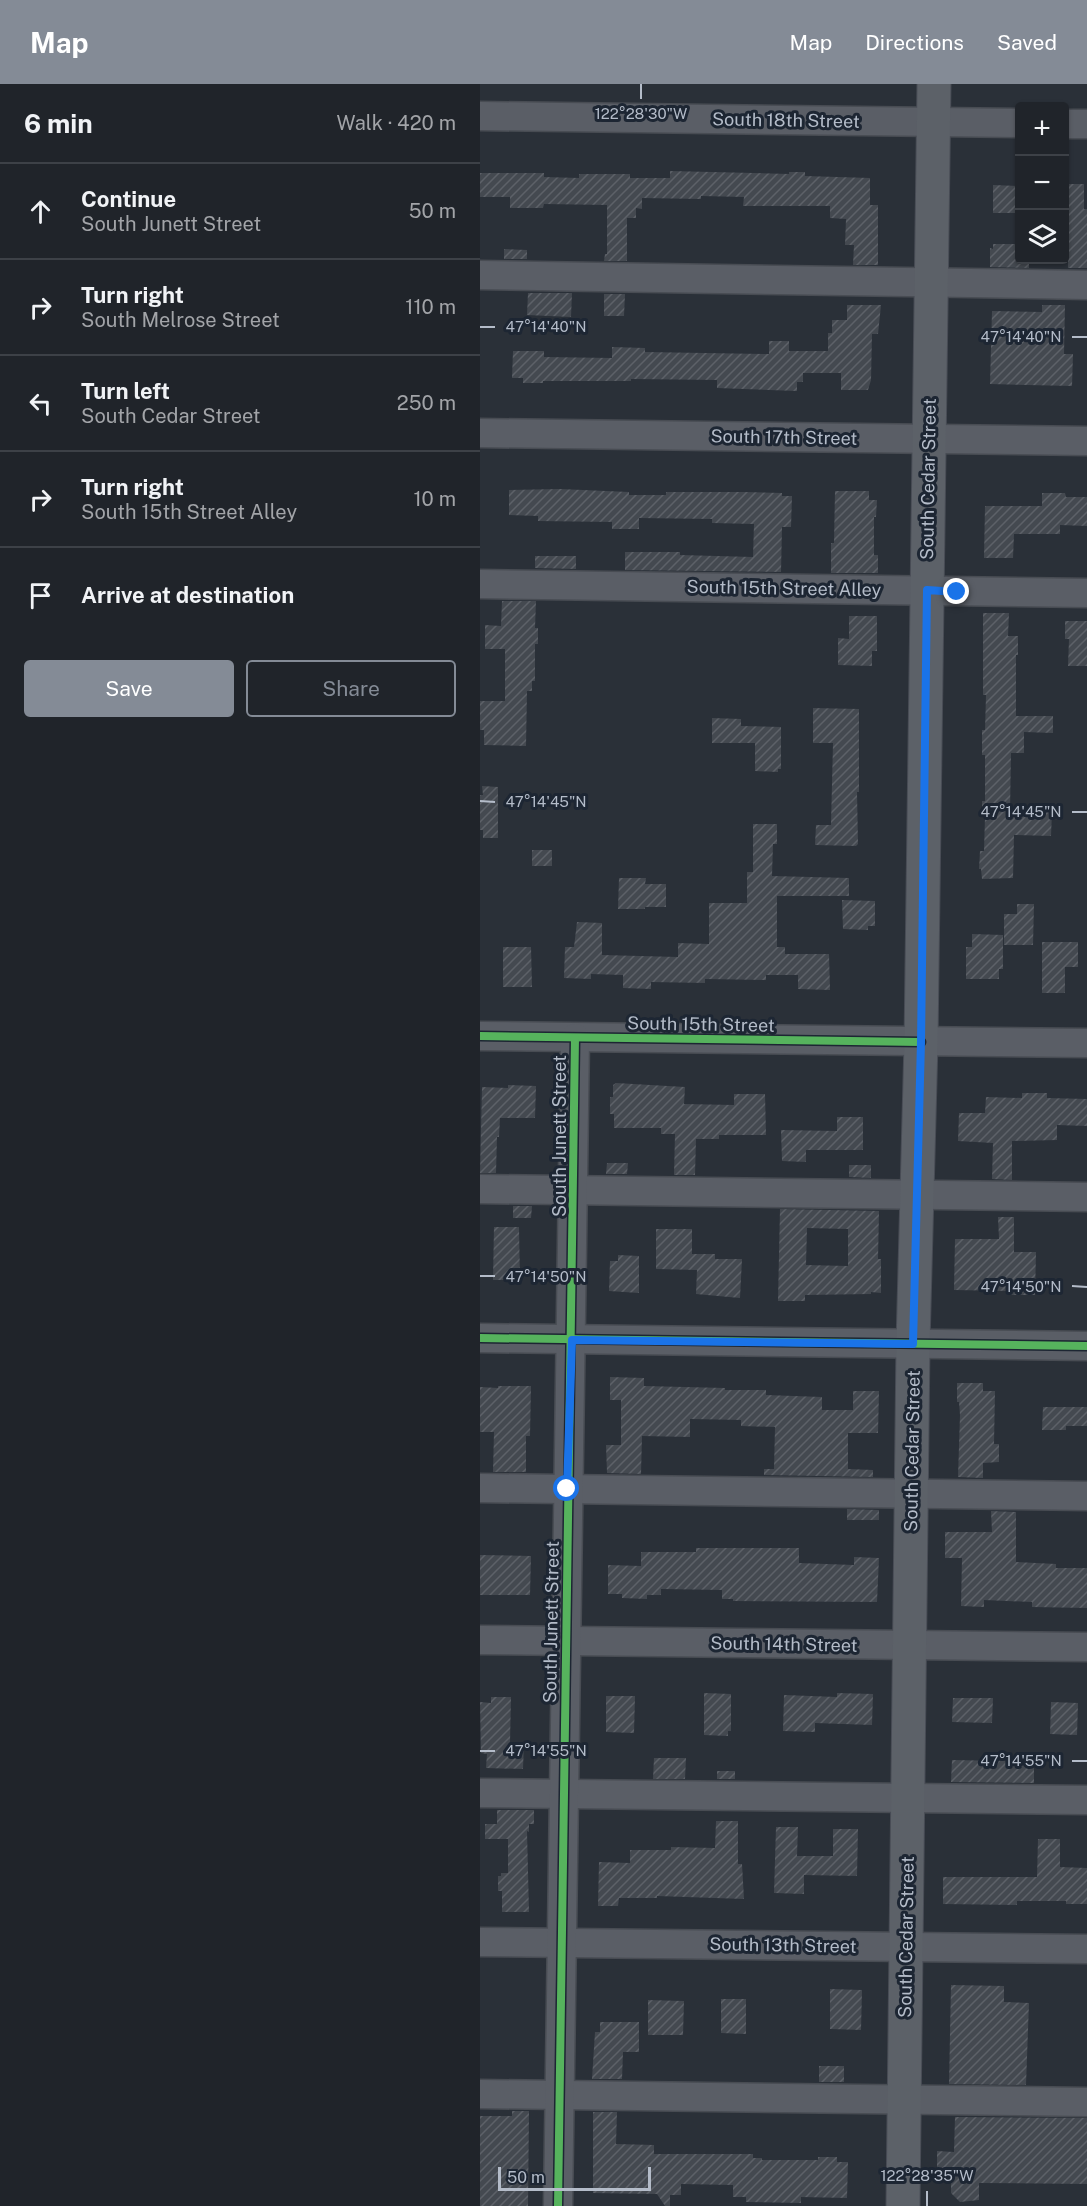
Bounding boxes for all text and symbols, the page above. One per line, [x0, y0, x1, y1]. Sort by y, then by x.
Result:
text: Map [30, 26, 89, 59]
text: Map [790, 30, 832, 55]
text: Directions [865, 30, 964, 55]
text: Saved [997, 30, 1057, 55]
map controls [1015, 102, 1069, 264]
button: + [1015, 102, 1069, 156]
text: 122°28'30"W [595, 105, 687, 122]
text: 6 min [24, 108, 93, 139]
street label: South 18th Street [712, 108, 860, 132]
text: Walk · 420 m [336, 111, 456, 135]
button: − [1015, 156, 1069, 210]
text: Continue [81, 186, 176, 212]
icon: ahead [24, 195, 57, 228]
text: 50 m [409, 199, 456, 223]
button: layers [1015, 210, 1069, 264]
text: South Junett Street [81, 212, 261, 236]
text: Turn right [81, 282, 184, 308]
icon: right [24, 291, 57, 324]
text: 110 m [405, 295, 456, 319]
text: South Melrose Street [81, 308, 280, 332]
text: 47°14'40"N [506, 318, 586, 335]
text: 47°14'40"N [981, 328, 1061, 345]
text: Turn left [81, 378, 170, 404]
icon: left [24, 387, 57, 420]
text: 250 m [397, 391, 456, 415]
street label: South Cedar Street [916, 398, 940, 560]
text: South Cedar Street [81, 404, 261, 428]
street label: South 17th Street [710, 425, 858, 449]
text: Turn right [81, 474, 184, 500]
icon: right [24, 483, 57, 516]
text: 10 m [413, 487, 456, 511]
text: South 15th Street Alley [81, 500, 297, 524]
street label: South 15th Street Alley [687, 576, 882, 600]
route end [943, 578, 969, 604]
icon: arrive [24, 579, 57, 612]
text: Arrive at destination [81, 582, 294, 608]
button: Save [24, 660, 234, 717]
button: Share [246, 660, 456, 717]
text: 47°14'45"N [505, 793, 587, 810]
text: 47°14'45"N [980, 803, 1062, 820]
street label: South 15th Street [627, 1012, 775, 1036]
street label: South Junett Street [549, 1055, 570, 1217]
text: 47°14'50"N [505, 1268, 587, 1285]
text: 47°14'50"N [980, 1278, 1062, 1295]
street label: South Cedar Street [900, 1370, 924, 1532]
route start [553, 1475, 579, 1501]
street label: South Junett Street [539, 1541, 563, 1703]
street label: South 14th Street [710, 1632, 858, 1656]
text: 47°14'55"N [505, 1742, 587, 1759]
text: 47°14'55"N [980, 1752, 1062, 1769]
street label: South Cedar Street [894, 1856, 918, 2018]
street label: South 13th Street [709, 1933, 857, 1957]
scale bar [498, 2164, 651, 2192]
text: 122°28'35"W [880, 2167, 974, 2184]
text: 50 m [507, 2168, 545, 2187]

